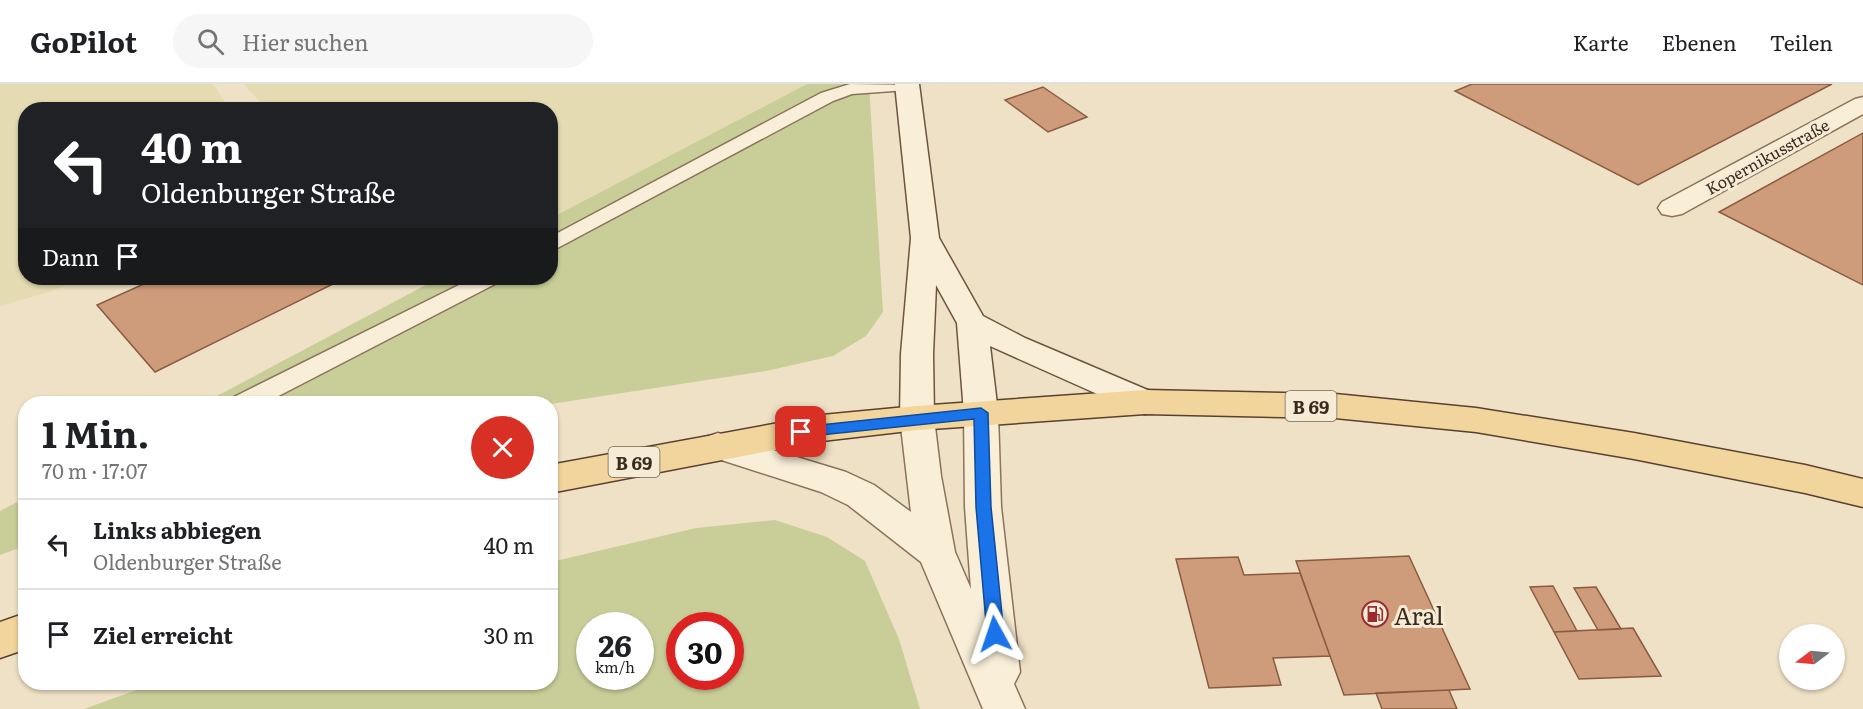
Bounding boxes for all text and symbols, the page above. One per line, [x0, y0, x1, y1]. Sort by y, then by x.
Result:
search box [173, 14, 593, 68]
text: GoPilot [30, 20, 137, 62]
icon: search [194, 25, 227, 58]
text: Hier suchen [242, 25, 369, 58]
text: Karte [1573, 26, 1629, 57]
text: Ebenen [1662, 26, 1737, 57]
text: Teilen [1770, 26, 1833, 57]
street label: Kopernikusstraße [1701, 112, 1833, 200]
text: 40 m [141, 114, 242, 176]
icon: left [42, 126, 120, 204]
text: Oldenburger Straße [141, 171, 396, 211]
text: Dann [42, 240, 99, 273]
icon: arrive [111, 240, 144, 273]
road number: B 69 [1286, 391, 1336, 421]
text: 1 Min. [42, 406, 149, 459]
pin [775, 406, 826, 457]
icon: arrive [784, 415, 817, 448]
button: close [471, 416, 534, 479]
road number: B 69 [608, 447, 660, 477]
text: 70 m · 17:07 [42, 455, 147, 485]
text: Links abbiegen [93, 513, 262, 546]
icon: left [42, 528, 75, 561]
text: 40 m [483, 528, 534, 561]
text: Oldenburger Straße [93, 546, 282, 576]
place label: Aral [1394, 597, 1444, 632]
fuel station icon: Aral [1360, 599, 1390, 629]
position arrow [963, 602, 1027, 666]
speed limit sign: 30 [666, 612, 744, 690]
icon: arrive [42, 618, 75, 651]
text: Ziel erreicht [93, 618, 233, 651]
text: 30 m [484, 618, 534, 651]
text: 26 [598, 622, 632, 666]
north arrow [1779, 624, 1845, 690]
map controls [1779, 624, 1845, 690]
text: km/h [595, 655, 635, 678]

